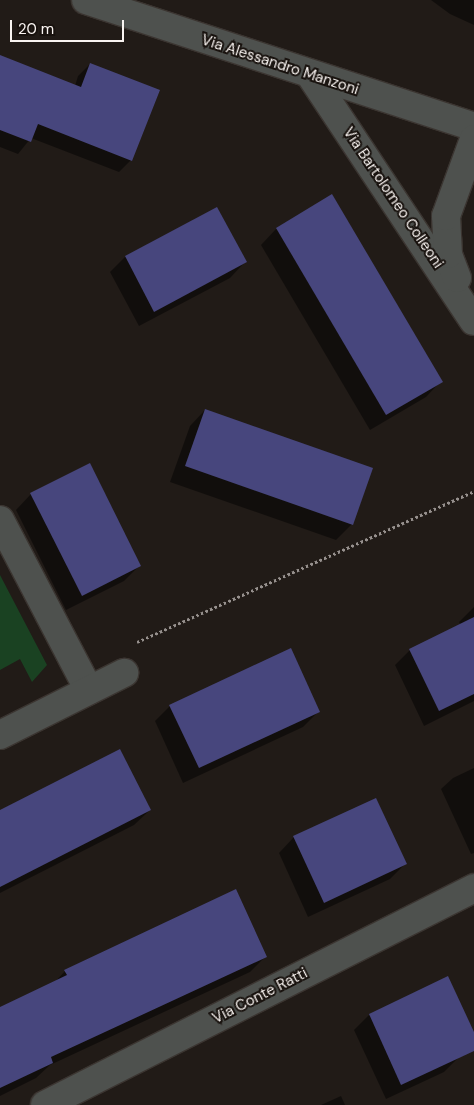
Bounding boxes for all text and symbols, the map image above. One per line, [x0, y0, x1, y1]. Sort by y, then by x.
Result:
scale bar [12, 10, 126, 42]
text: 20 m [18, 19, 54, 39]
street label: Via Alessandro Manzoni [199, 31, 361, 99]
street label: Via Bartolomeo Colleoni [339, 124, 447, 272]
street label: Via Conte Ratti [209, 964, 311, 1028]

